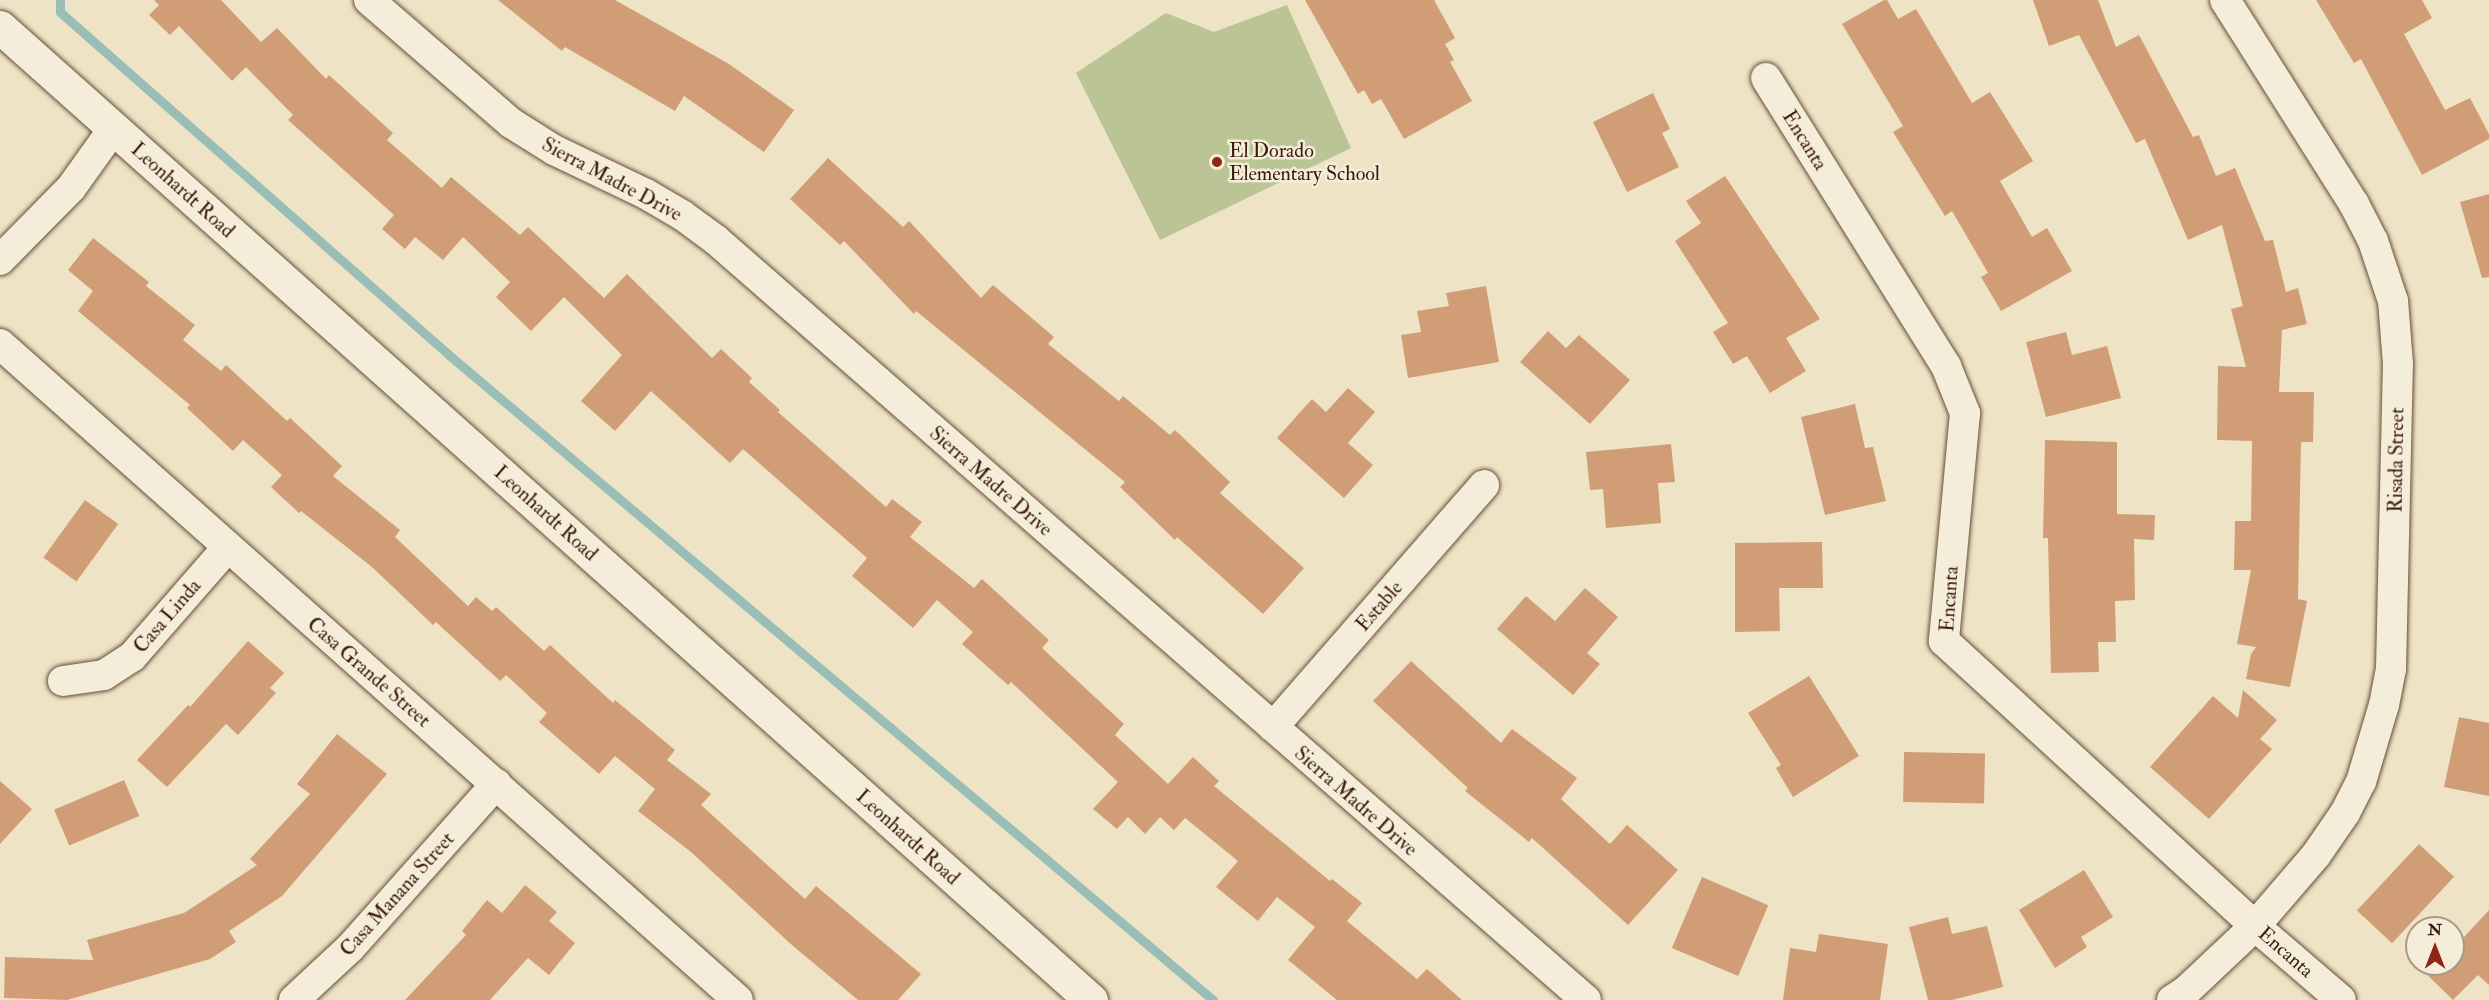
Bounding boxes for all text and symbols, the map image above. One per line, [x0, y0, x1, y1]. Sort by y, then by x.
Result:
street label: Encanta [1777, 106, 1833, 174]
street label: Sierra Madre Drive [538, 132, 686, 226]
street label: Leonhardt Road [126, 137, 240, 243]
place label: El Dorado Elementary School [1229, 138, 1380, 185]
marker: El Dorado Elementary School [1210, 155, 1224, 169]
street label: Risada Street [2383, 407, 2409, 513]
street label: Sierra Madre Drive [925, 421, 1057, 541]
street label: Leonhardt Road [489, 460, 603, 566]
street label: Encanta [1935, 565, 1963, 633]
street label: Casa Linda [128, 574, 206, 658]
street label: Estable [1351, 576, 1407, 636]
street label: Casa Grande Street [302, 612, 436, 732]
street label: Sierra Madre Drive [1290, 741, 1422, 861]
street label: Leonhardt Road [851, 784, 965, 890]
street label: Casa Manana Street [335, 827, 459, 961]
north arrow [2405, 916, 2465, 976]
text: N [2428, 920, 2442, 940]
street label: Encanta [2253, 921, 2319, 983]

